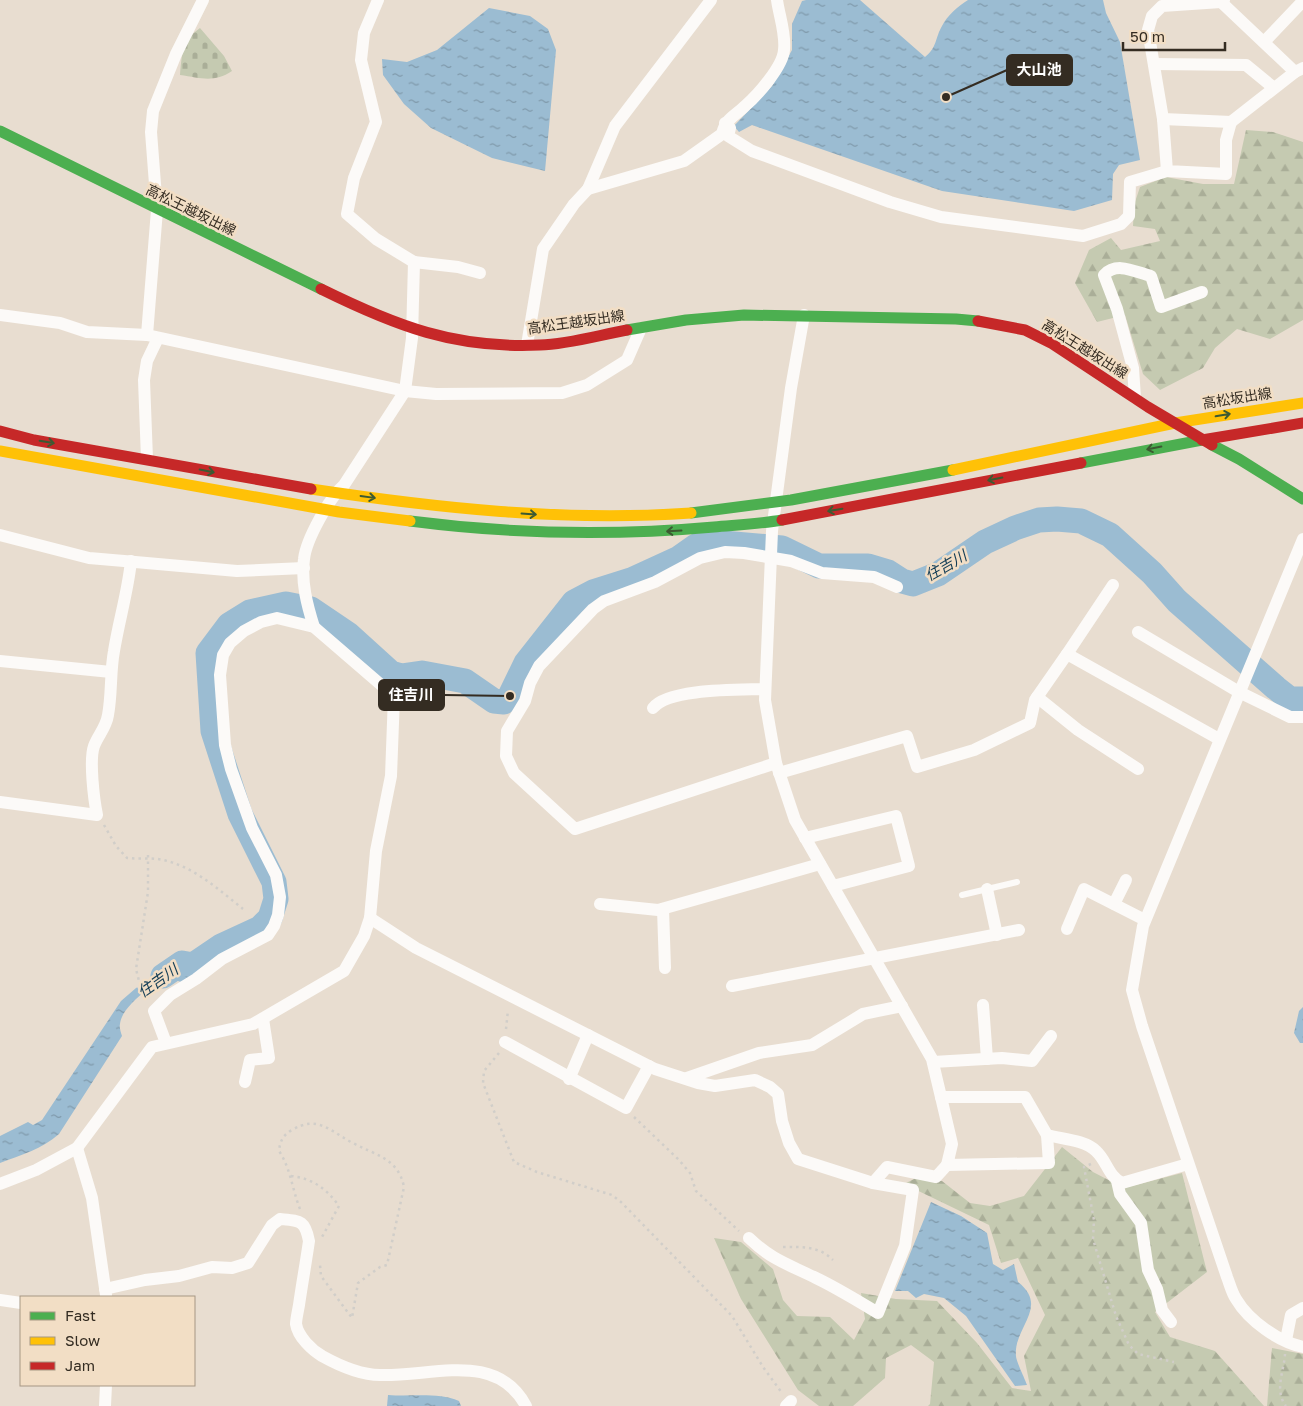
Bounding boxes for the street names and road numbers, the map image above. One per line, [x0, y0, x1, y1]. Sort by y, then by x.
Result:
street label: 高松王越坂出線 [143, 180, 239, 239]
street label: 高松王越坂出線 [526, 306, 626, 337]
street label: 高松王越坂出線 [1039, 315, 1131, 382]
street label: 高松坂出線 [1201, 384, 1273, 411]

